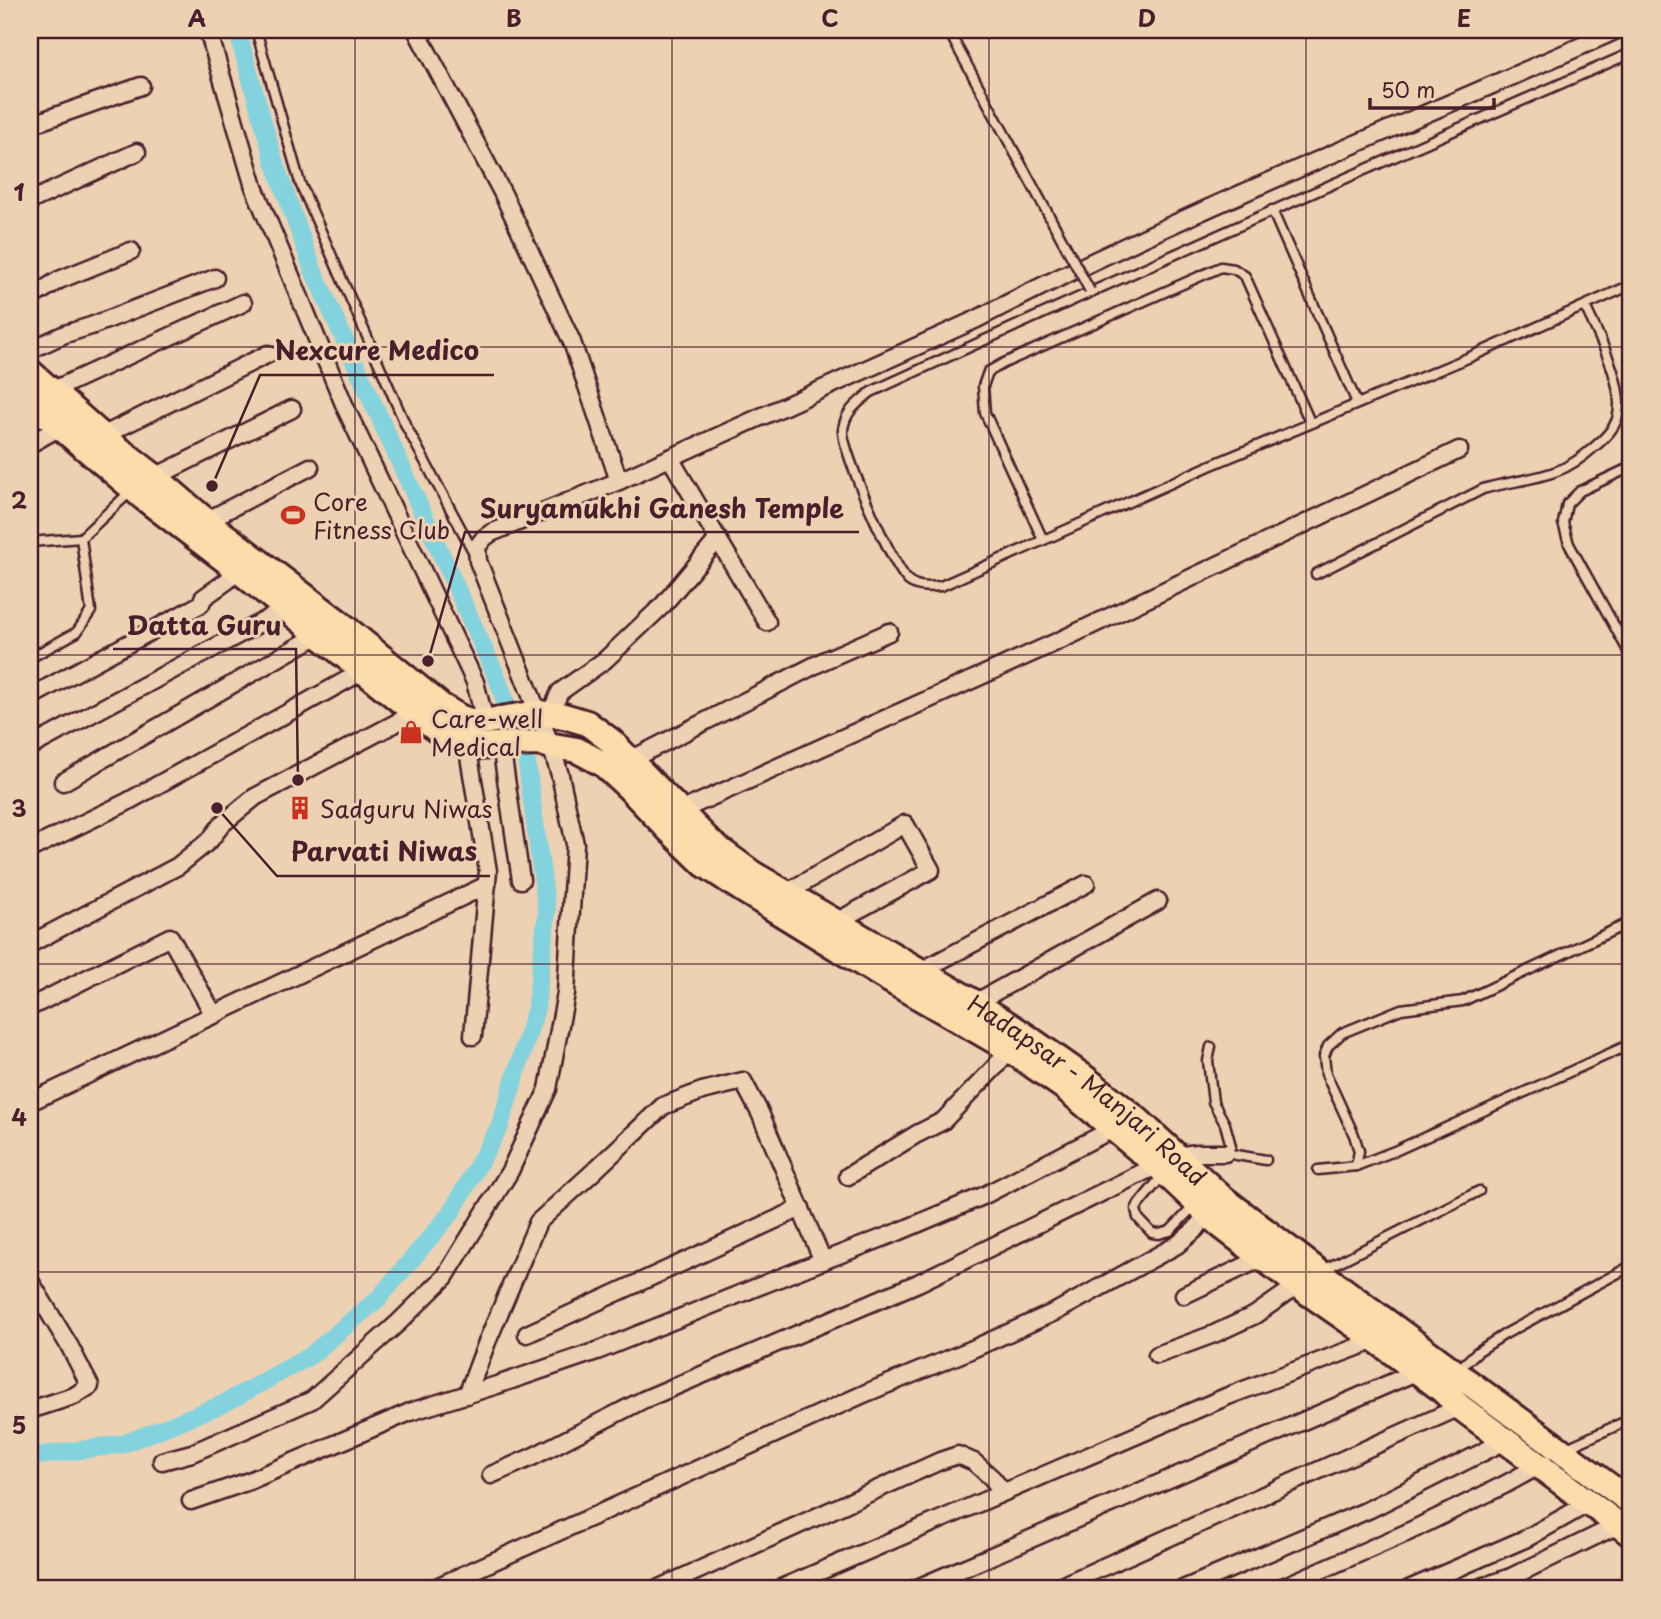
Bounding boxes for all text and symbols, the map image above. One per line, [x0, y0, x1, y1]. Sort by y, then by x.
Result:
text: A [188, 0, 206, 35]
text: B [506, 0, 522, 35]
text: C [821, 0, 839, 35]
text: D [1138, 0, 1156, 35]
text: E [1457, 0, 1471, 35]
scale bar [1370, 66, 1495, 110]
text: 50 m [1381, 73, 1435, 105]
text: 1 [14, 174, 25, 209]
callout: Nexcure Medico [260, 328, 494, 375]
text: Nexcure Medico [275, 330, 479, 369]
text: 2 [11, 482, 27, 517]
place label: Core Fitness Club [313, 483, 450, 547]
callout: Suryamukhi Ganesh Temple [465, 485, 859, 532]
text: Suryamukhi Ganesh Temple [480, 488, 844, 527]
sports icon: Core Fitness Club [279, 501, 307, 529]
callout: Datta Guru [113, 602, 296, 649]
text: Datta Guru [127, 605, 281, 644]
place label: Care-well Medical [431, 700, 543, 764]
shop icon: Care-well Medical [397, 718, 425, 746]
text: 3 [11, 790, 27, 825]
place label: Sadguru Niwas [320, 790, 493, 826]
building icon: Sadguru Niwas [286, 794, 314, 822]
callout: Parvati Niwas [277, 829, 490, 876]
text: Parvati Niwas [291, 831, 477, 870]
street label: Hadapsar - Manjari Road [961, 985, 1215, 1194]
text: 4 [11, 1099, 27, 1134]
text: 5 [12, 1407, 26, 1442]

